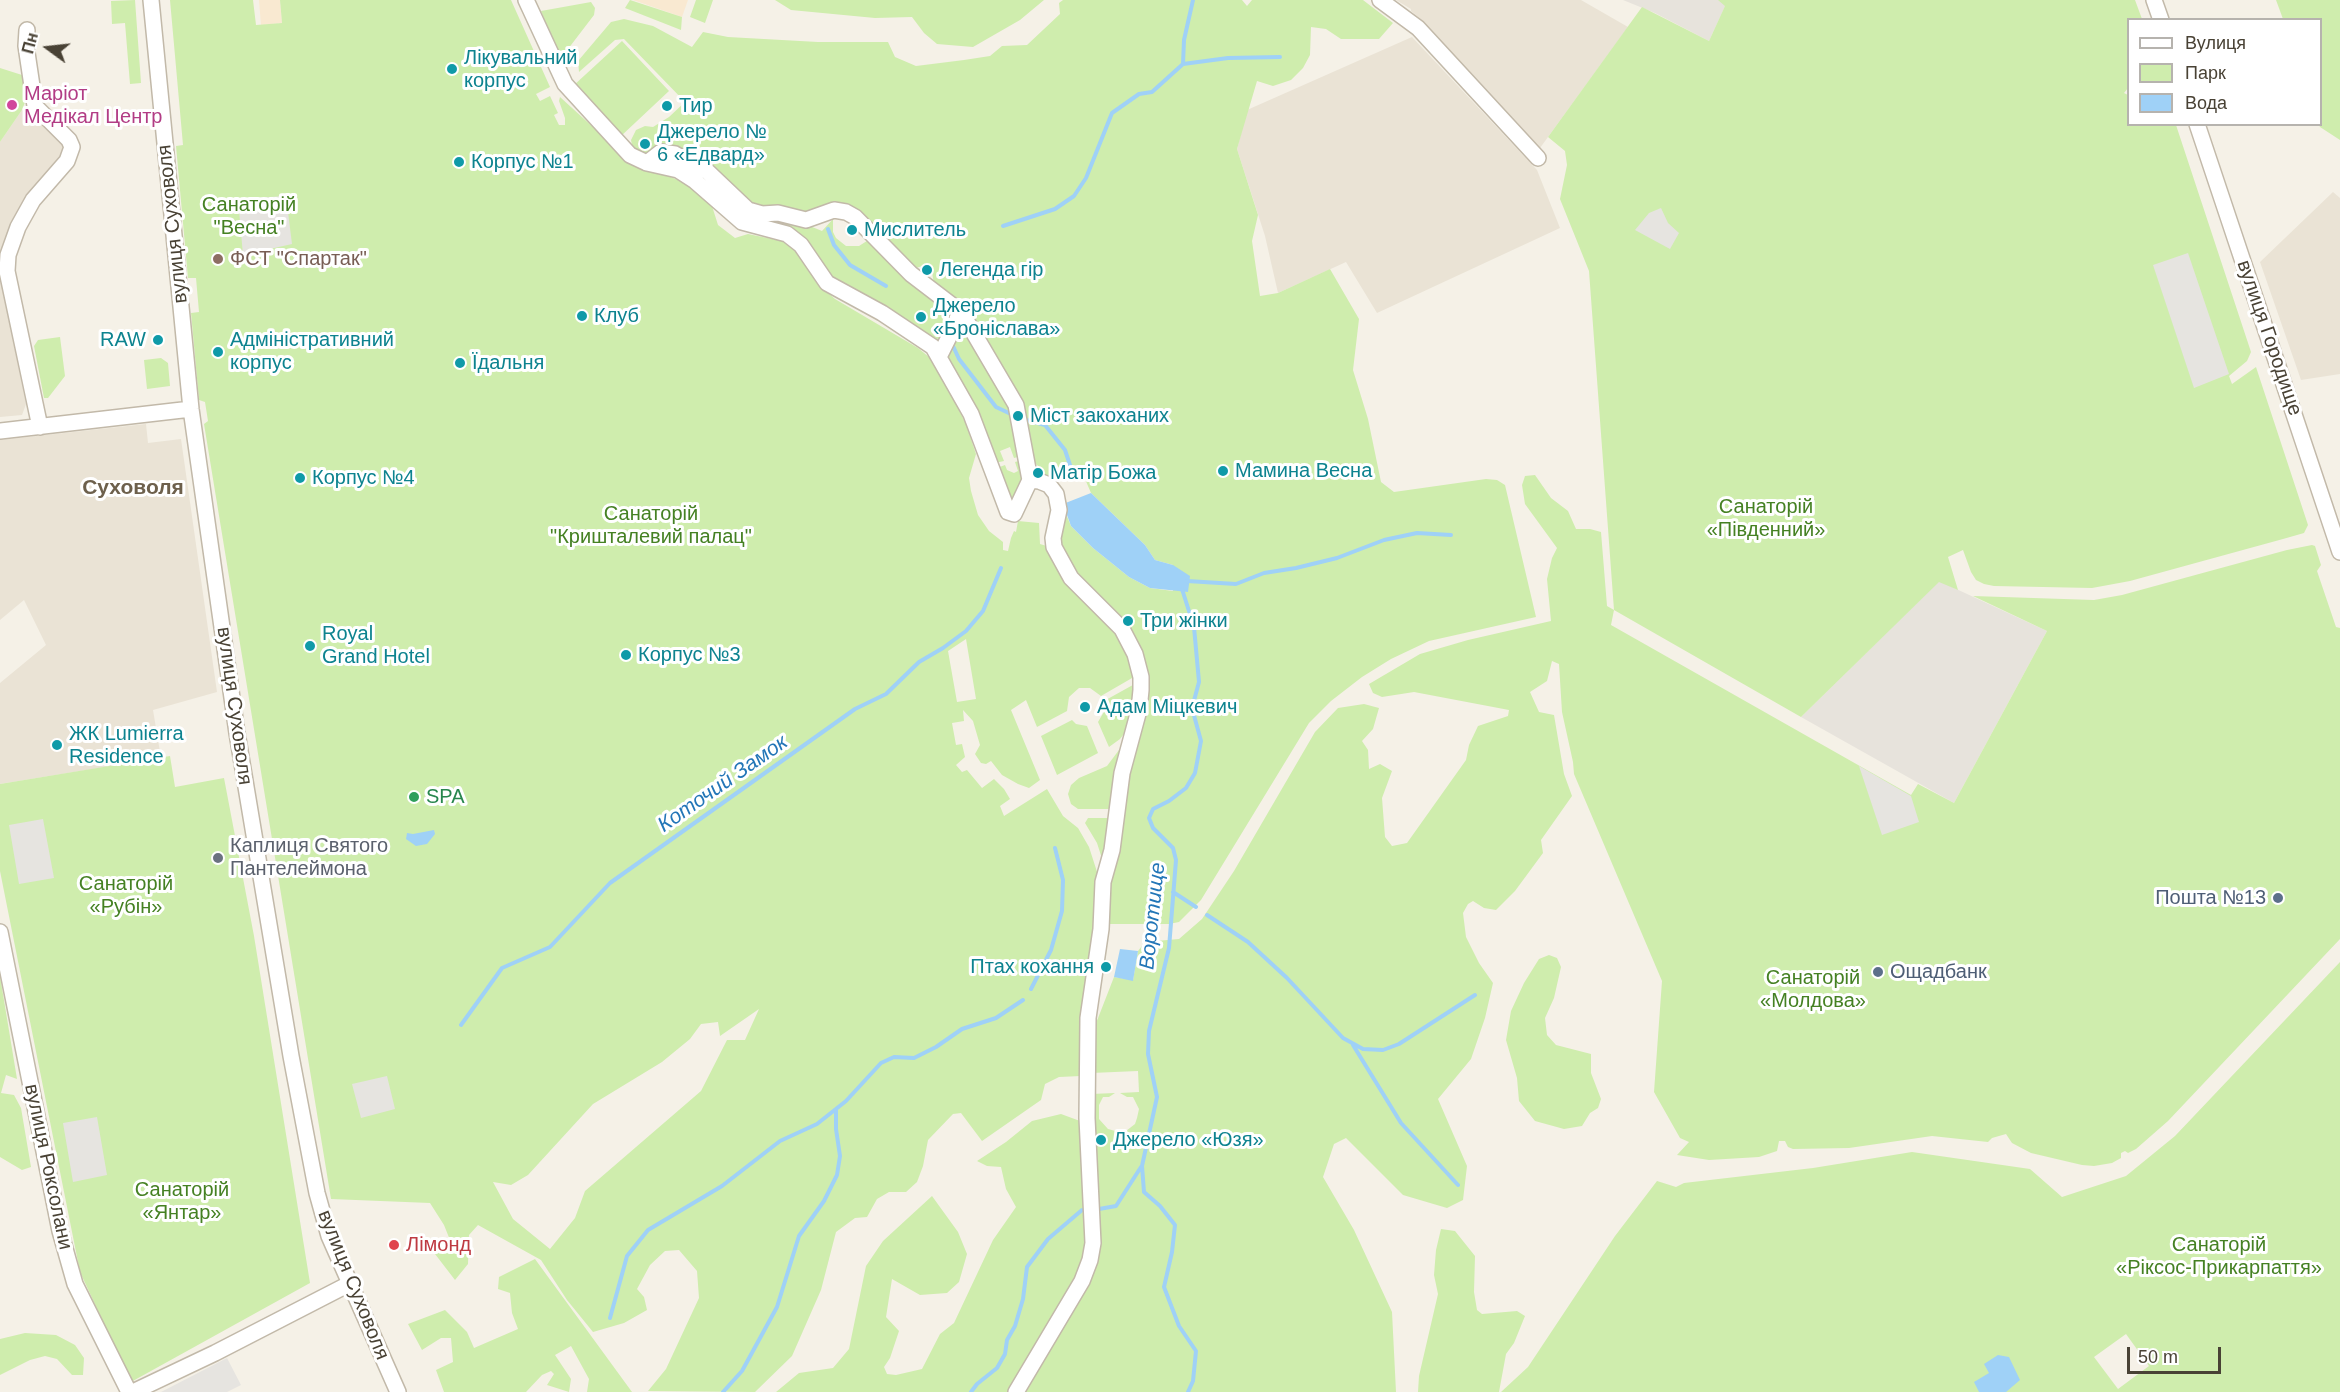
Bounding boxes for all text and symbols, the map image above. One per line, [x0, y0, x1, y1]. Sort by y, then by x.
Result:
north arrow [18, 18, 78, 78]
legend [2127, 18, 2322, 126]
text: Пн [19, 31, 41, 56]
text: Вулиця [2185, 33, 2246, 53]
place label: Лікувальний корпус [464, 46, 578, 93]
marker: Лікувальний корпус [445, 62, 459, 76]
text: Парк [2185, 63, 2226, 83]
place label: Маріот Медікал Центр [24, 82, 162, 129]
text: Вода [2185, 93, 2227, 113]
place label: Тир [679, 94, 713, 118]
marker: Маріот Медікал Центр [5, 98, 19, 112]
marker: Тир [660, 99, 674, 113]
place label: Джерело № 6 «Едвард» [657, 120, 767, 167]
marker: Джерело № 6 «Едвард» [638, 137, 652, 151]
street label: вулиця Суховоля [153, 144, 193, 304]
place label: Корпус №1 [471, 150, 574, 174]
marker: Корпус №1 [452, 155, 466, 169]
park label: Санаторій "Весна" [202, 193, 296, 240]
place label: Мислитель [864, 218, 966, 242]
marker: Мислитель [845, 223, 859, 237]
place label: ФСТ "Спартак" [230, 247, 367, 271]
marker: ФСТ "Спартак" [211, 252, 225, 266]
street label: вулиця Городище [2231, 257, 2307, 419]
place label: Легенда гір [939, 258, 1043, 282]
marker: Легенда гір [920, 263, 934, 277]
place label: Джерело «Броніслава» [933, 294, 1060, 341]
place label: Клуб [594, 304, 639, 328]
marker: Клуб [575, 309, 589, 323]
marker: Джерело «Броніслава» [914, 310, 928, 324]
place label: RAW [100, 328, 146, 352]
place label: Адміністративний корпус [230, 328, 394, 375]
marker: RAW [151, 333, 165, 347]
marker: Адміністративний корпус [211, 345, 225, 359]
place label: Їдальня [472, 351, 544, 375]
marker: Їдальня [453, 356, 467, 370]
place label: Міст закоханих [1030, 404, 1169, 428]
marker: Міст закоханих [1011, 409, 1025, 423]
place label: Мамина Весна [1235, 459, 1372, 483]
place label: Матір Божа [1050, 461, 1156, 485]
marker: Мамина Весна [1216, 464, 1230, 478]
place label: Корпус №4 [312, 466, 415, 490]
marker: Матір Божа [1031, 466, 1045, 480]
marker: Корпус №4 [293, 471, 307, 485]
district label: Суховоля [82, 475, 184, 501]
park label: Санаторій «Південний» [1707, 495, 1825, 542]
park label: Санаторій "Кришталевий палац" [550, 502, 752, 549]
place label: Три жінки [1140, 609, 1228, 633]
marker: Три жінки [1121, 614, 1135, 628]
place label: Royal Grand Hotel [322, 622, 430, 669]
street label: вулиця Суховоля [211, 625, 257, 787]
marker: Royal Grand Hotel [303, 639, 317, 653]
place label: Корпус №3 [638, 643, 741, 667]
marker: Корпус №3 [619, 648, 633, 662]
place label: Адам Міцкевич [1097, 695, 1237, 719]
marker: Адам Міцкевич [1078, 700, 1092, 714]
place label: ЖК Lumierra Residence [69, 722, 184, 769]
water label: Коточий Замок [653, 730, 793, 838]
marker: ЖК Lumierra Residence [50, 738, 64, 752]
place label: SPA [426, 785, 465, 809]
marker: SPA [407, 790, 421, 804]
place label: Каплиця Святого Пантелеймона [230, 834, 388, 881]
marker: Каплиця Святого Пантелеймона [211, 851, 225, 865]
water label: Воротище [1135, 861, 1171, 971]
park label: Санаторій «Рубін» [79, 872, 173, 919]
place label: Пошта №13 [2155, 886, 2266, 910]
marker: Пошта №13 [2271, 891, 2285, 905]
place label: Птах кохання [970, 955, 1094, 979]
marker: Птах кохання [1099, 960, 1113, 974]
place label: Ощадбанк [1890, 960, 1987, 984]
marker: Ощадбанк [1871, 965, 1885, 979]
park label: Санаторій «Молдова» [1760, 966, 1866, 1013]
street label: вулиця Роксолани [19, 1082, 77, 1252]
place label: Джерело «Юзя» [1113, 1128, 1264, 1152]
marker: Джерело «Юзя» [1094, 1133, 1108, 1147]
park label: Санаторій «Янтар» [135, 1178, 229, 1225]
street label: вулиця Суховоля [312, 1207, 394, 1363]
place label: Лімонд [406, 1233, 471, 1257]
park label: Санаторій «Ріксос-Прикарпаття» [2116, 1233, 2322, 1280]
marker: Лімонд [387, 1238, 401, 1252]
scale bar [2130, 1335, 2224, 1373]
text: 50 m [2138, 1347, 2178, 1367]

